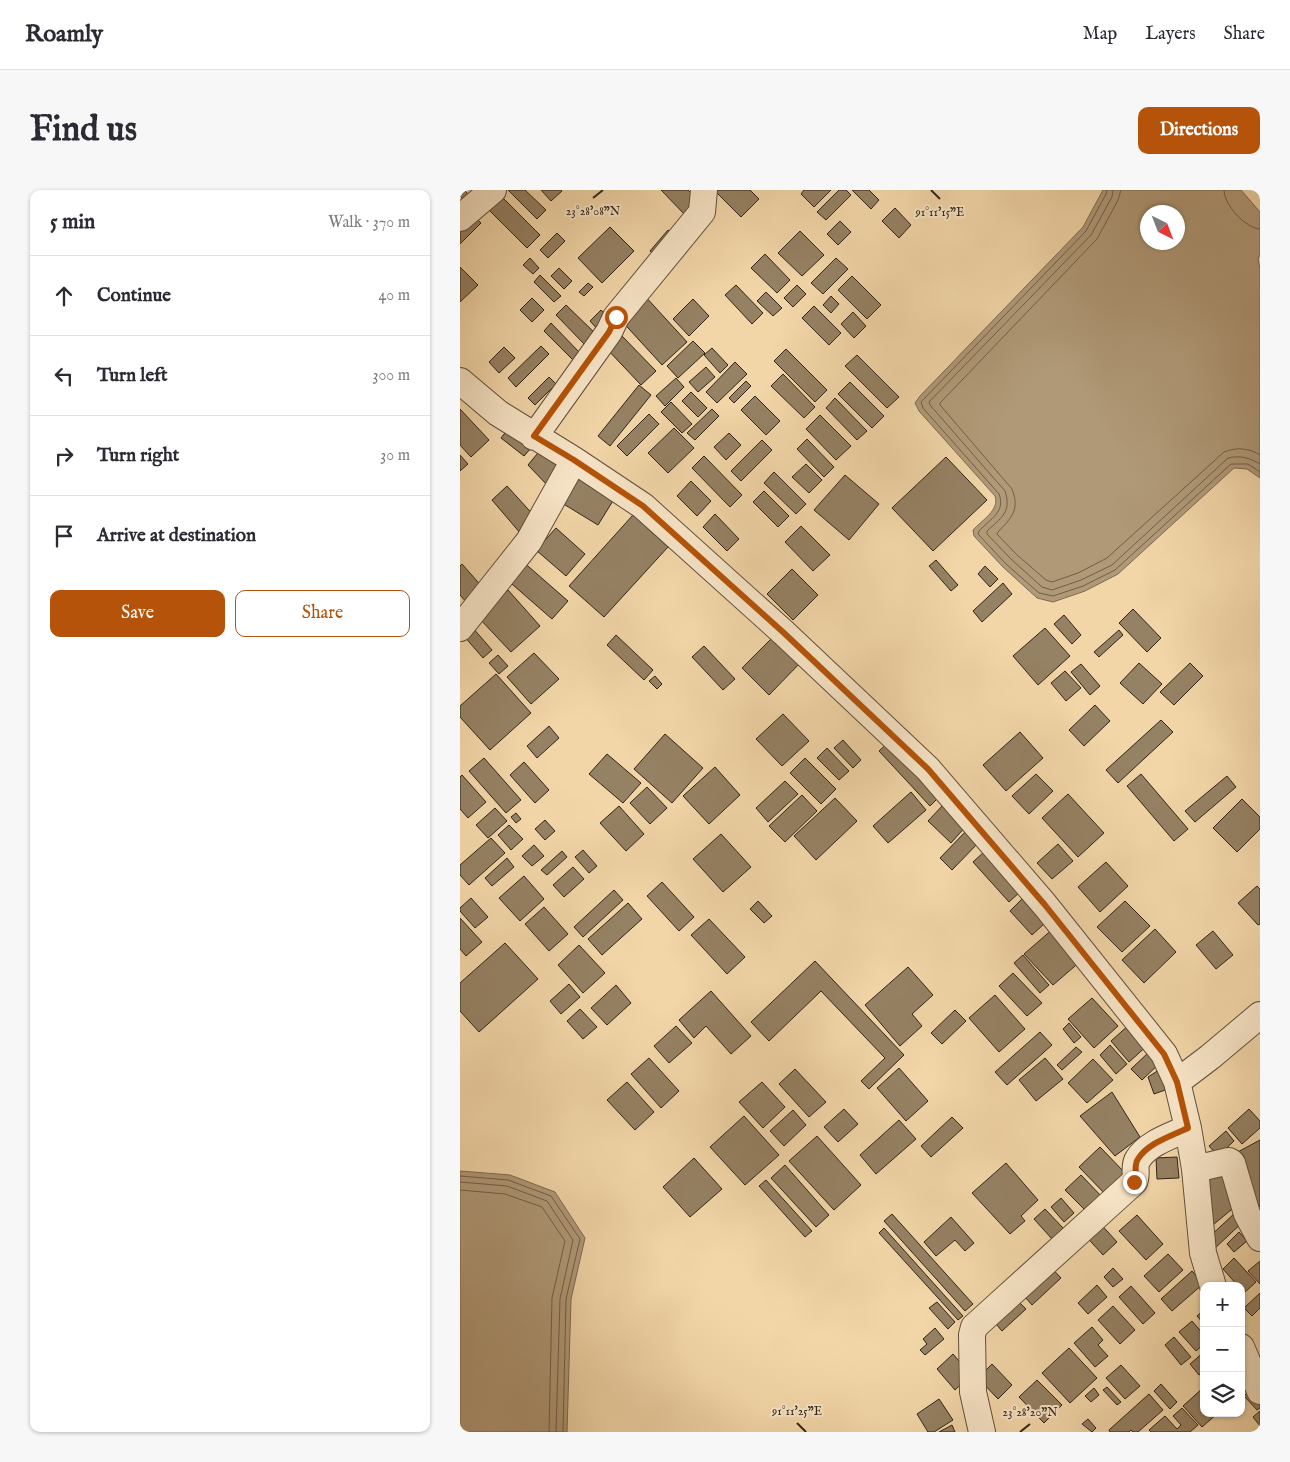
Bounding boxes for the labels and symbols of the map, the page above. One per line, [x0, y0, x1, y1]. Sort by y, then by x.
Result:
text: 23°28'08"N [566, 204, 621, 219]
text: 91°11'15"E [915, 205, 964, 220]
north arrow [1140, 205, 1185, 250]
route start [605, 306, 628, 329]
route end [1123, 1171, 1146, 1194]
text: 91°11'25"E [771, 1404, 822, 1419]
text: 23°28'20"N [1002, 1405, 1058, 1420]

